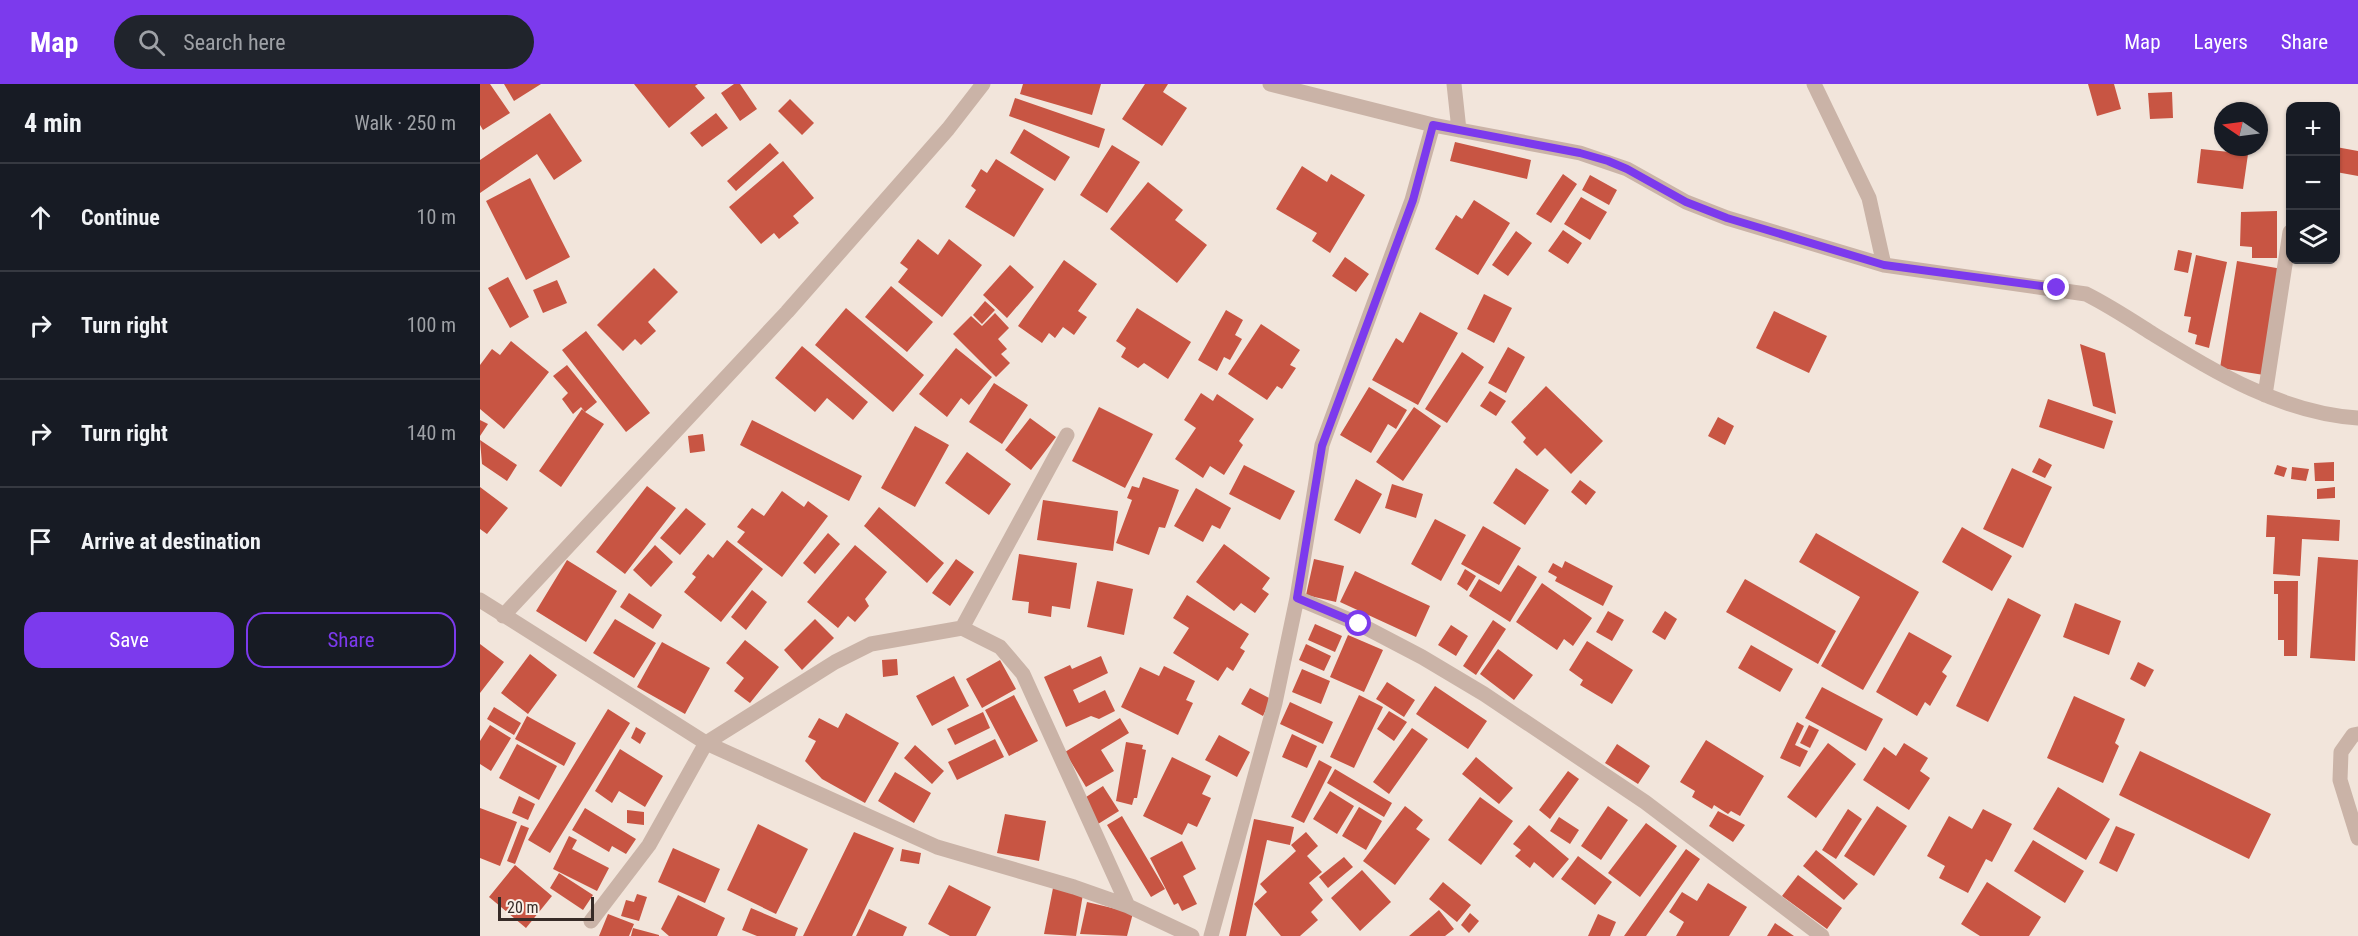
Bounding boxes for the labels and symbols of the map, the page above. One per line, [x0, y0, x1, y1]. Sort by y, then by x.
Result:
north arrow [2214, 102, 2268, 156]
route end [2043, 274, 2069, 300]
route start [1345, 610, 1371, 636]
scale bar [498, 894, 594, 922]

